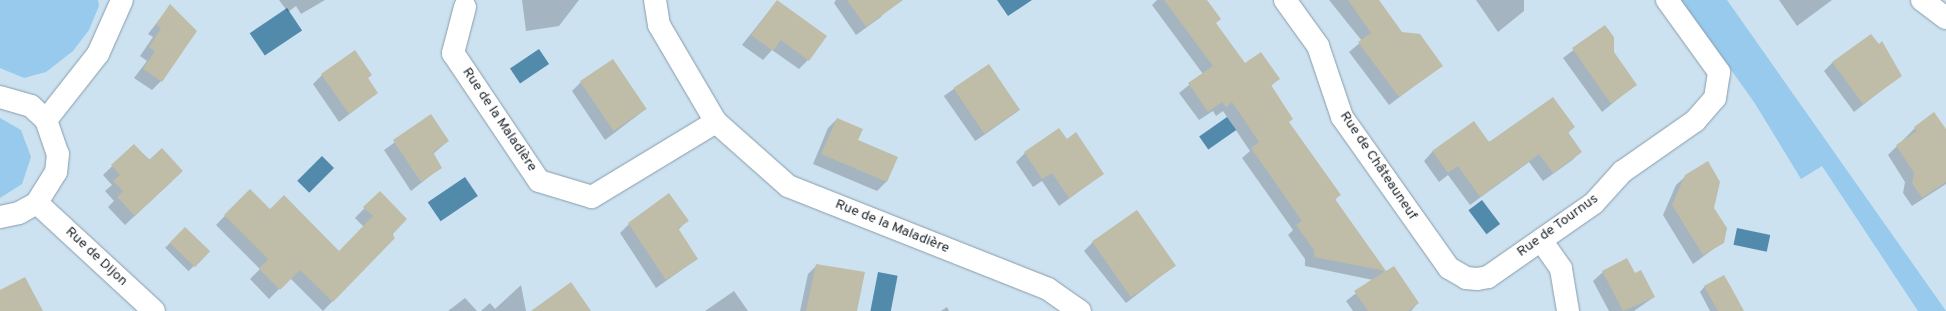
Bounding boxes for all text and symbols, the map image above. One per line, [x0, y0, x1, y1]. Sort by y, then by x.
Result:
street label: Rue de la Maladière [458, 65, 540, 175]
street label: Rue de Châteauneuf [1336, 109, 1420, 223]
street label: Rue de Tournus [1514, 191, 1602, 261]
street label: Rue de la Maladière [832, 196, 952, 258]
street label: Rue de Dijon [61, 224, 131, 290]

